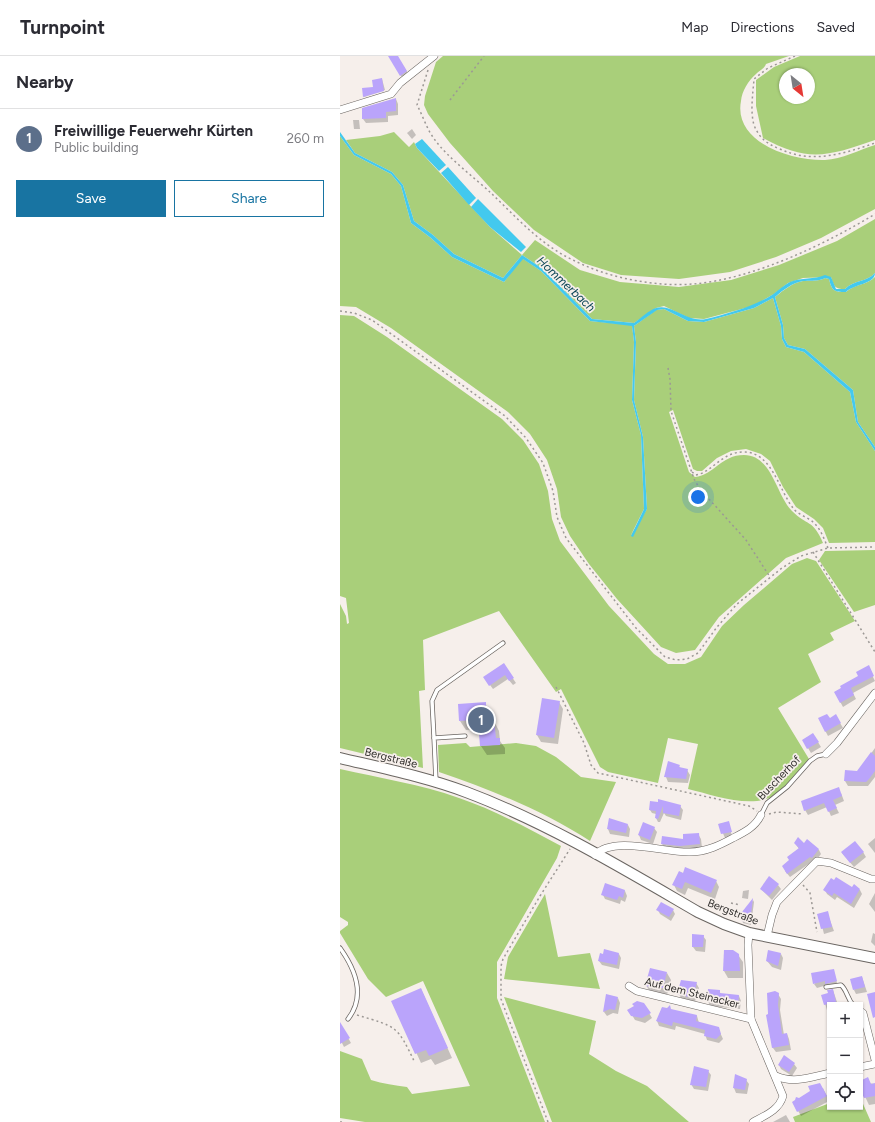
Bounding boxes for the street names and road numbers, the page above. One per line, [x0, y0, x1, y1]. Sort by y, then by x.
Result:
street label: Bergstraße [363, 745, 419, 771]
street label: Buscherhof [755, 753, 804, 803]
street label: Bergstraße [706, 896, 760, 928]
street label: Auf dem Steinacker [643, 975, 741, 1011]

